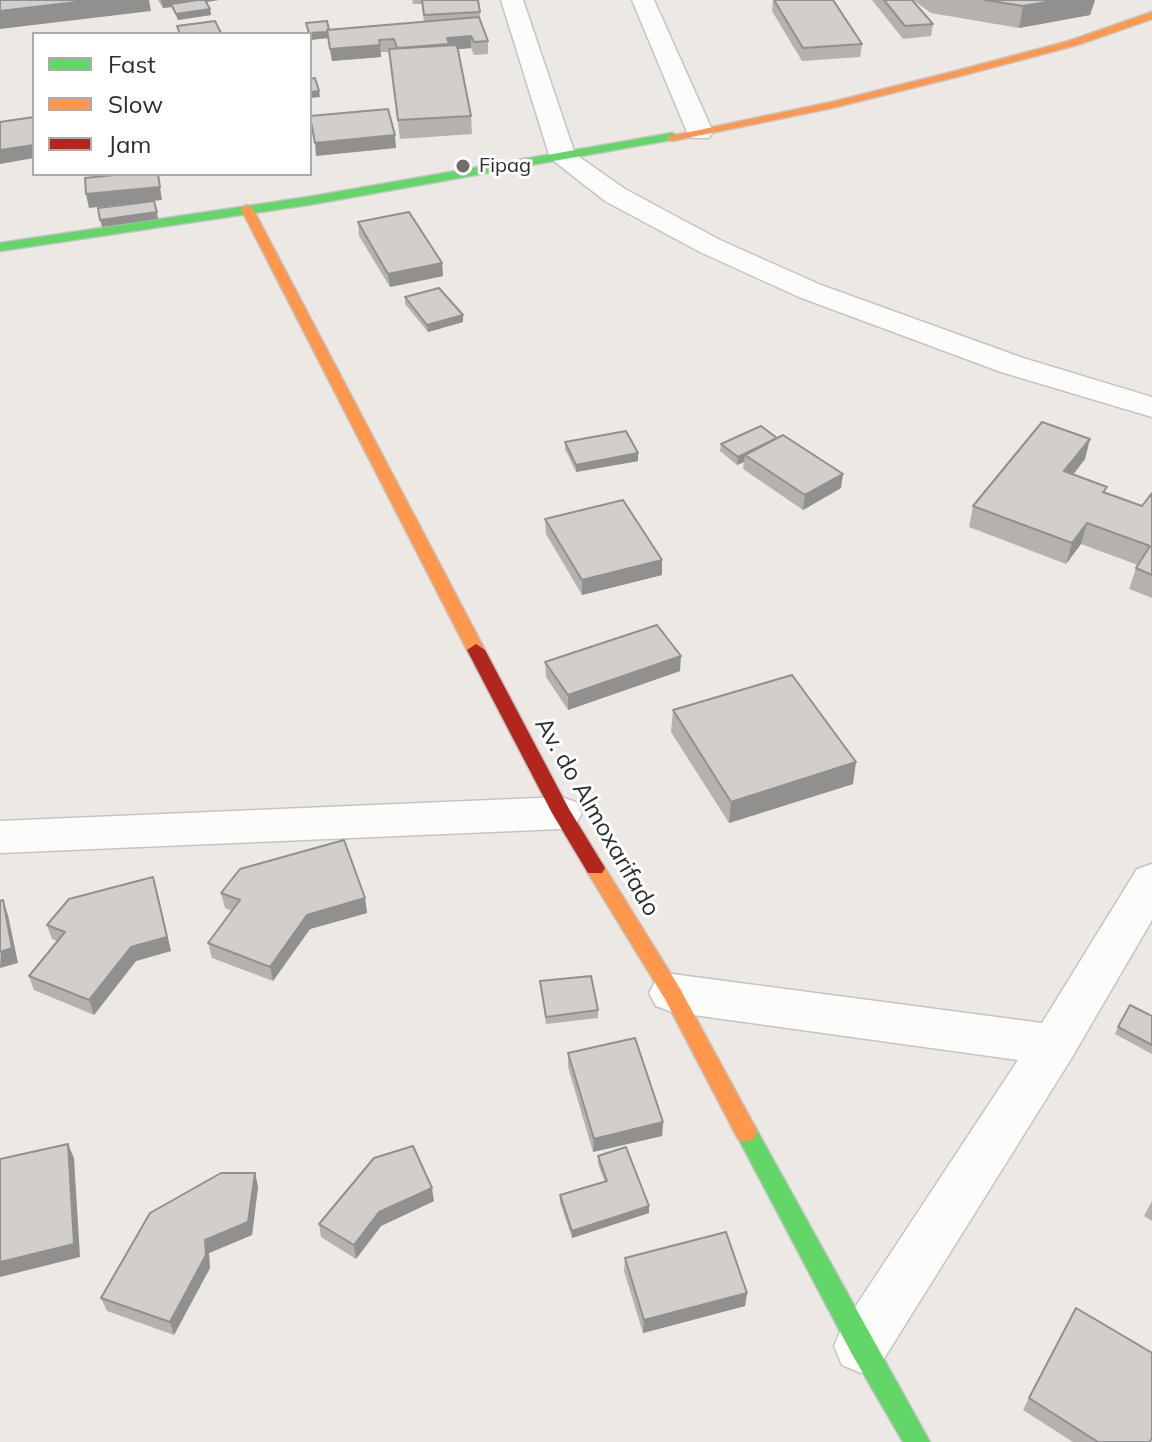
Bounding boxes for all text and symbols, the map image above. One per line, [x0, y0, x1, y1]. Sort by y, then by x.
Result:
legend [32, 32, 312, 176]
text: Fast [108, 49, 156, 79]
text: Slow [108, 89, 163, 119]
text: Jam [108, 129, 151, 159]
place label: Fipag [479, 154, 531, 178]
marker: Fipag [454, 157, 472, 175]
street label: Av. do Almoxarifado [528, 713, 666, 921]

